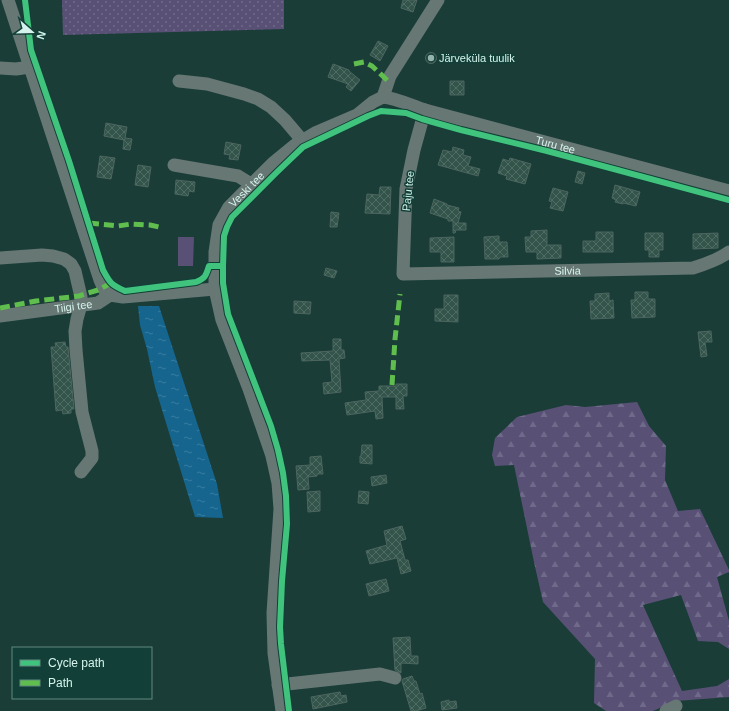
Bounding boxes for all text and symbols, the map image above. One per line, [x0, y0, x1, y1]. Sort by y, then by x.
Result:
north arrow [12, 12, 52, 52]
text: N [34, 30, 48, 41]
place label: Järveküla tuulik [439, 52, 515, 64]
marker: Järveküla tuulik [426, 53, 436, 63]
street label: Turu tee [534, 134, 577, 156]
street label: Veski tee [227, 169, 267, 209]
street label: Paju tee [400, 170, 416, 212]
street label: Silvia [554, 264, 582, 277]
street label: Tiigi tee [54, 298, 93, 315]
legend [12, 647, 152, 699]
text: Cycle path [48, 656, 105, 670]
text: Path [48, 676, 73, 690]

